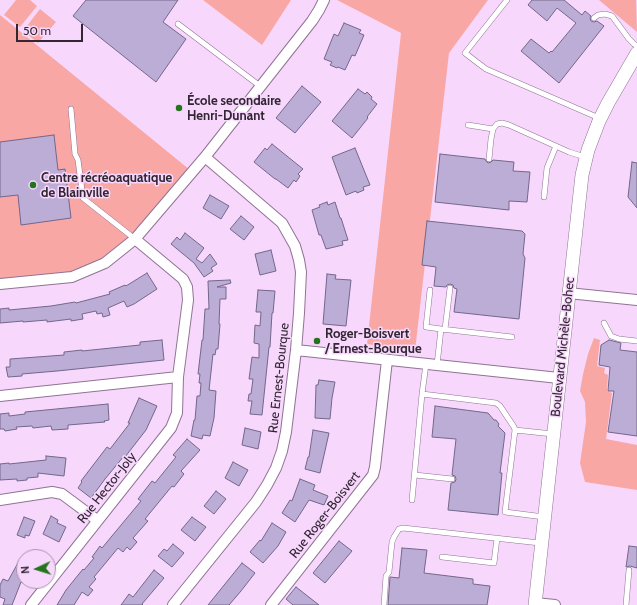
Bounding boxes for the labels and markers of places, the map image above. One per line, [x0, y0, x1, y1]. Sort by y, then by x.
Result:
place label: École secondaire Henri-Dunant [187, 93, 281, 124]
marker: École secondaire Henri-Dunant [174, 103, 184, 113]
place label: Centre récréoaquatique de Blainville [41, 170, 172, 201]
marker: Centre récréoaquatique de Blainville [28, 180, 38, 190]
place label: Roger-Boisvert / Ernest-Bourque [325, 326, 422, 357]
marker: Roger-Boisvert / Ernest-Bourque [312, 336, 322, 346]

